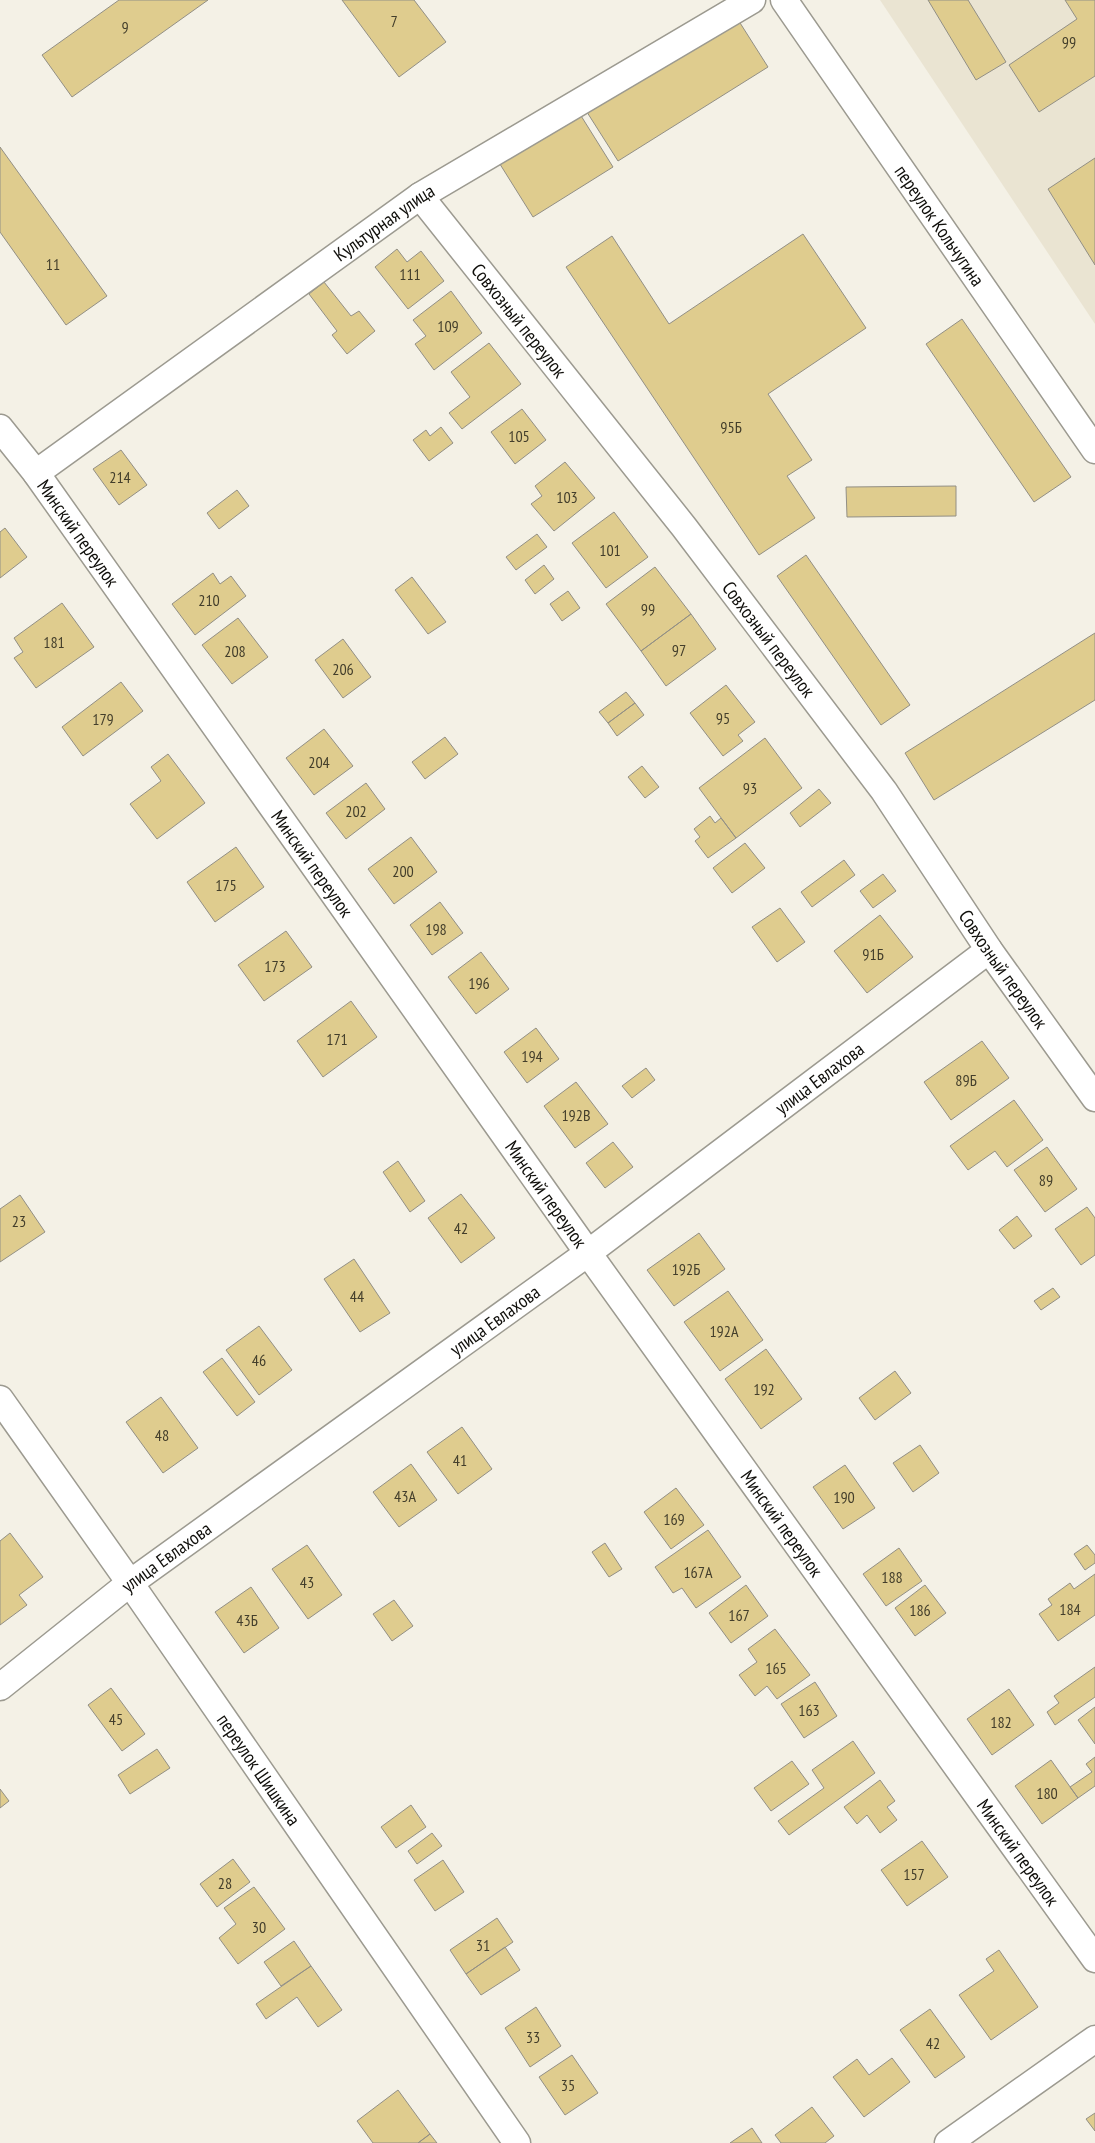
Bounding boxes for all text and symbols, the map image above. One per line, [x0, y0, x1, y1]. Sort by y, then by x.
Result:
house number: 7 [390, 11, 398, 31]
house number: 9 [121, 17, 129, 37]
house number: 99 [1062, 32, 1076, 52]
street label: переулок Кольчугина [890, 160, 990, 291]
street label: Культурная улица [329, 178, 439, 266]
house number: 11 [46, 254, 60, 274]
street label: Совхозный переулок [466, 258, 572, 383]
house number: 111 [399, 264, 421, 284]
house number: 109 [437, 316, 459, 336]
house number: 95Б [720, 417, 742, 437]
house number: 105 [508, 426, 530, 446]
house number: 214 [109, 467, 131, 487]
street label: Минский переулок [32, 475, 125, 592]
house number: 103 [556, 487, 578, 507]
house number: 101 [599, 540, 621, 560]
street label: Совхозный переулок [717, 576, 821, 702]
house number: 210 [198, 590, 220, 610]
house number: 99 [641, 599, 655, 619]
house number: 181 [43, 632, 65, 652]
house number: 97 [672, 640, 686, 660]
house number: 208 [224, 641, 246, 661]
house number: 206 [332, 659, 354, 679]
house number: 95 [716, 708, 730, 728]
house number: 179 [92, 709, 114, 729]
house number: 204 [308, 752, 330, 772]
house number: 93 [743, 778, 757, 798]
house number: 202 [345, 801, 367, 821]
street label: Минский переулок [266, 805, 359, 922]
house number: 200 [392, 861, 414, 881]
house number: 175 [215, 875, 237, 895]
street label: Совхозный переулок [954, 905, 1054, 1034]
house number: 198 [425, 919, 447, 939]
house number: 91Б [862, 944, 884, 964]
house number: 173 [264, 956, 286, 976]
house number: 196 [468, 973, 490, 993]
house number: 171 [326, 1029, 348, 1049]
street label: улица Евлахова [770, 1037, 869, 1119]
house number: 194 [521, 1046, 543, 1066]
house number: 89Б [955, 1070, 977, 1090]
house number: 192В [561, 1105, 591, 1125]
street label: Минский переулок [500, 1136, 593, 1253]
house number: 89 [1039, 1170, 1053, 1190]
house number: 23 [12, 1211, 26, 1231]
house number: 42 [454, 1218, 468, 1238]
house number: 192Б [672, 1259, 700, 1279]
street label: улица Евлахова [445, 1280, 544, 1361]
house number: 44 [350, 1286, 364, 1306]
house number: 192А [709, 1321, 739, 1341]
house number: 46 [252, 1350, 266, 1370]
house number: 192 [753, 1379, 775, 1399]
house number: 48 [155, 1425, 169, 1445]
house number: 41 [453, 1450, 467, 1470]
street label: Минский переулок [736, 1465, 829, 1582]
house number: 43А [394, 1486, 416, 1506]
house number: 190 [833, 1487, 855, 1507]
house number: 169 [663, 1509, 685, 1529]
street label: улица Евлахова [116, 1516, 216, 1597]
house number: 167А [683, 1562, 713, 1582]
house number: 188 [881, 1567, 903, 1587]
house number: 43 [300, 1572, 314, 1592]
house number: 184 [1059, 1599, 1081, 1619]
house number: 186 [909, 1600, 931, 1620]
house number: 167 [728, 1605, 750, 1625]
house number: 43Б [236, 1610, 258, 1630]
house number: 165 [765, 1658, 787, 1678]
house number: 163 [798, 1700, 820, 1720]
house number: 45 [109, 1709, 123, 1729]
street label: переулок Шишкина [212, 1709, 306, 1830]
house number: 182 [990, 1712, 1012, 1732]
house number: 180 [1036, 1783, 1058, 1803]
street label: Минский переулок [972, 1794, 1065, 1911]
house number: 157 [903, 1864, 925, 1884]
house number: 28 [218, 1873, 232, 1893]
house number: 30 [252, 1917, 266, 1937]
house number: 31 [476, 1935, 490, 1955]
house number: 33 [526, 2027, 540, 2047]
house number: 42 [926, 2033, 940, 2053]
house number: 35 [561, 2075, 575, 2095]

